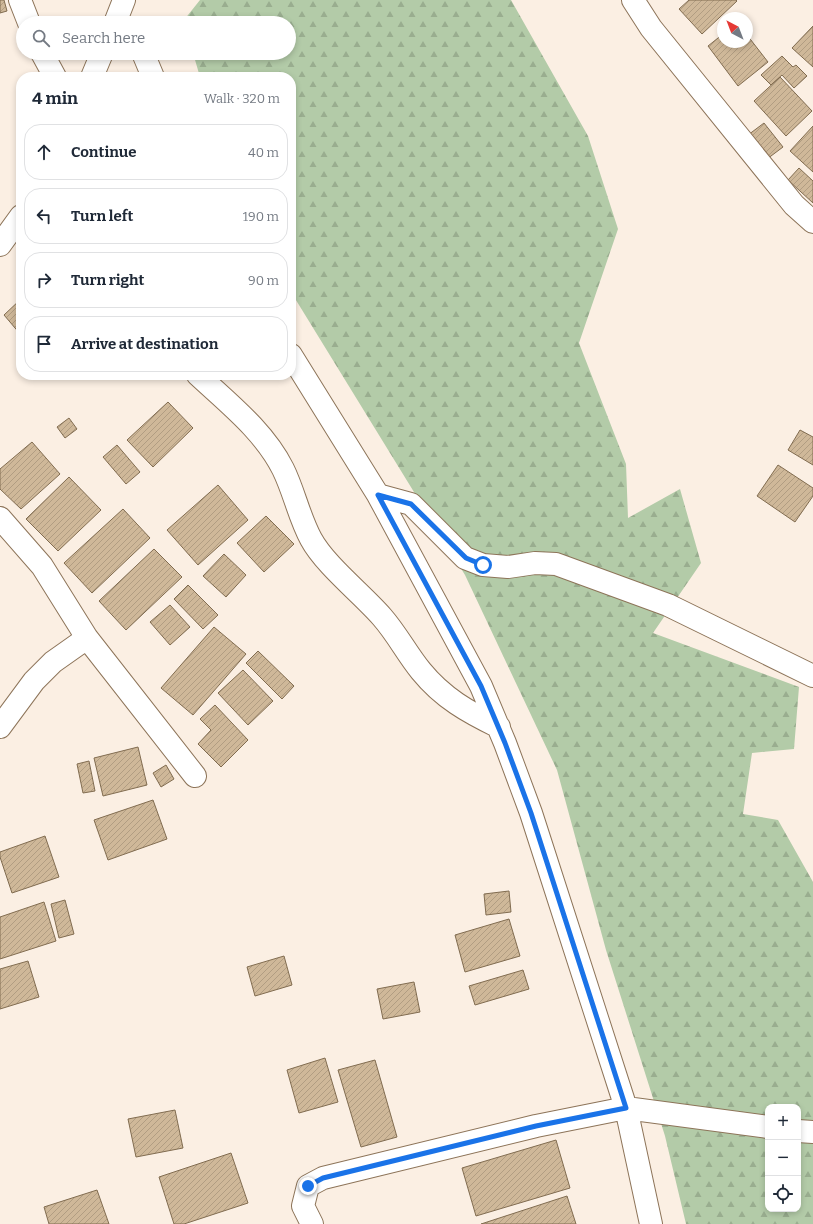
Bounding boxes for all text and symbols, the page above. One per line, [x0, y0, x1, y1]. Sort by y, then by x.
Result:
north arrow [717, 12, 753, 48]
search box [16, 16, 296, 60]
icon: search [30, 27, 52, 49]
text: Search here [62, 29, 145, 47]
text: 4 min [32, 88, 78, 109]
text: Walk · 320 m [204, 91, 280, 106]
icon: ahead [33, 141, 55, 163]
text: Continue [71, 143, 137, 161]
text: 40 m [248, 145, 279, 160]
icon: left [33, 205, 55, 227]
text: Turn left [71, 207, 133, 225]
text: 190 m [243, 209, 279, 224]
icon: right [33, 269, 55, 291]
text: Turn right [71, 271, 144, 289]
text: 90 m [248, 273, 279, 288]
icon: arrive [33, 333, 55, 355]
text: Arrive at destination [71, 335, 218, 353]
route start [474, 556, 492, 574]
map controls [765, 1104, 801, 1212]
button: + [765, 1104, 801, 1140]
button: − [765, 1140, 801, 1176]
button: locate [765, 1176, 801, 1212]
route end [299, 1177, 317, 1195]

